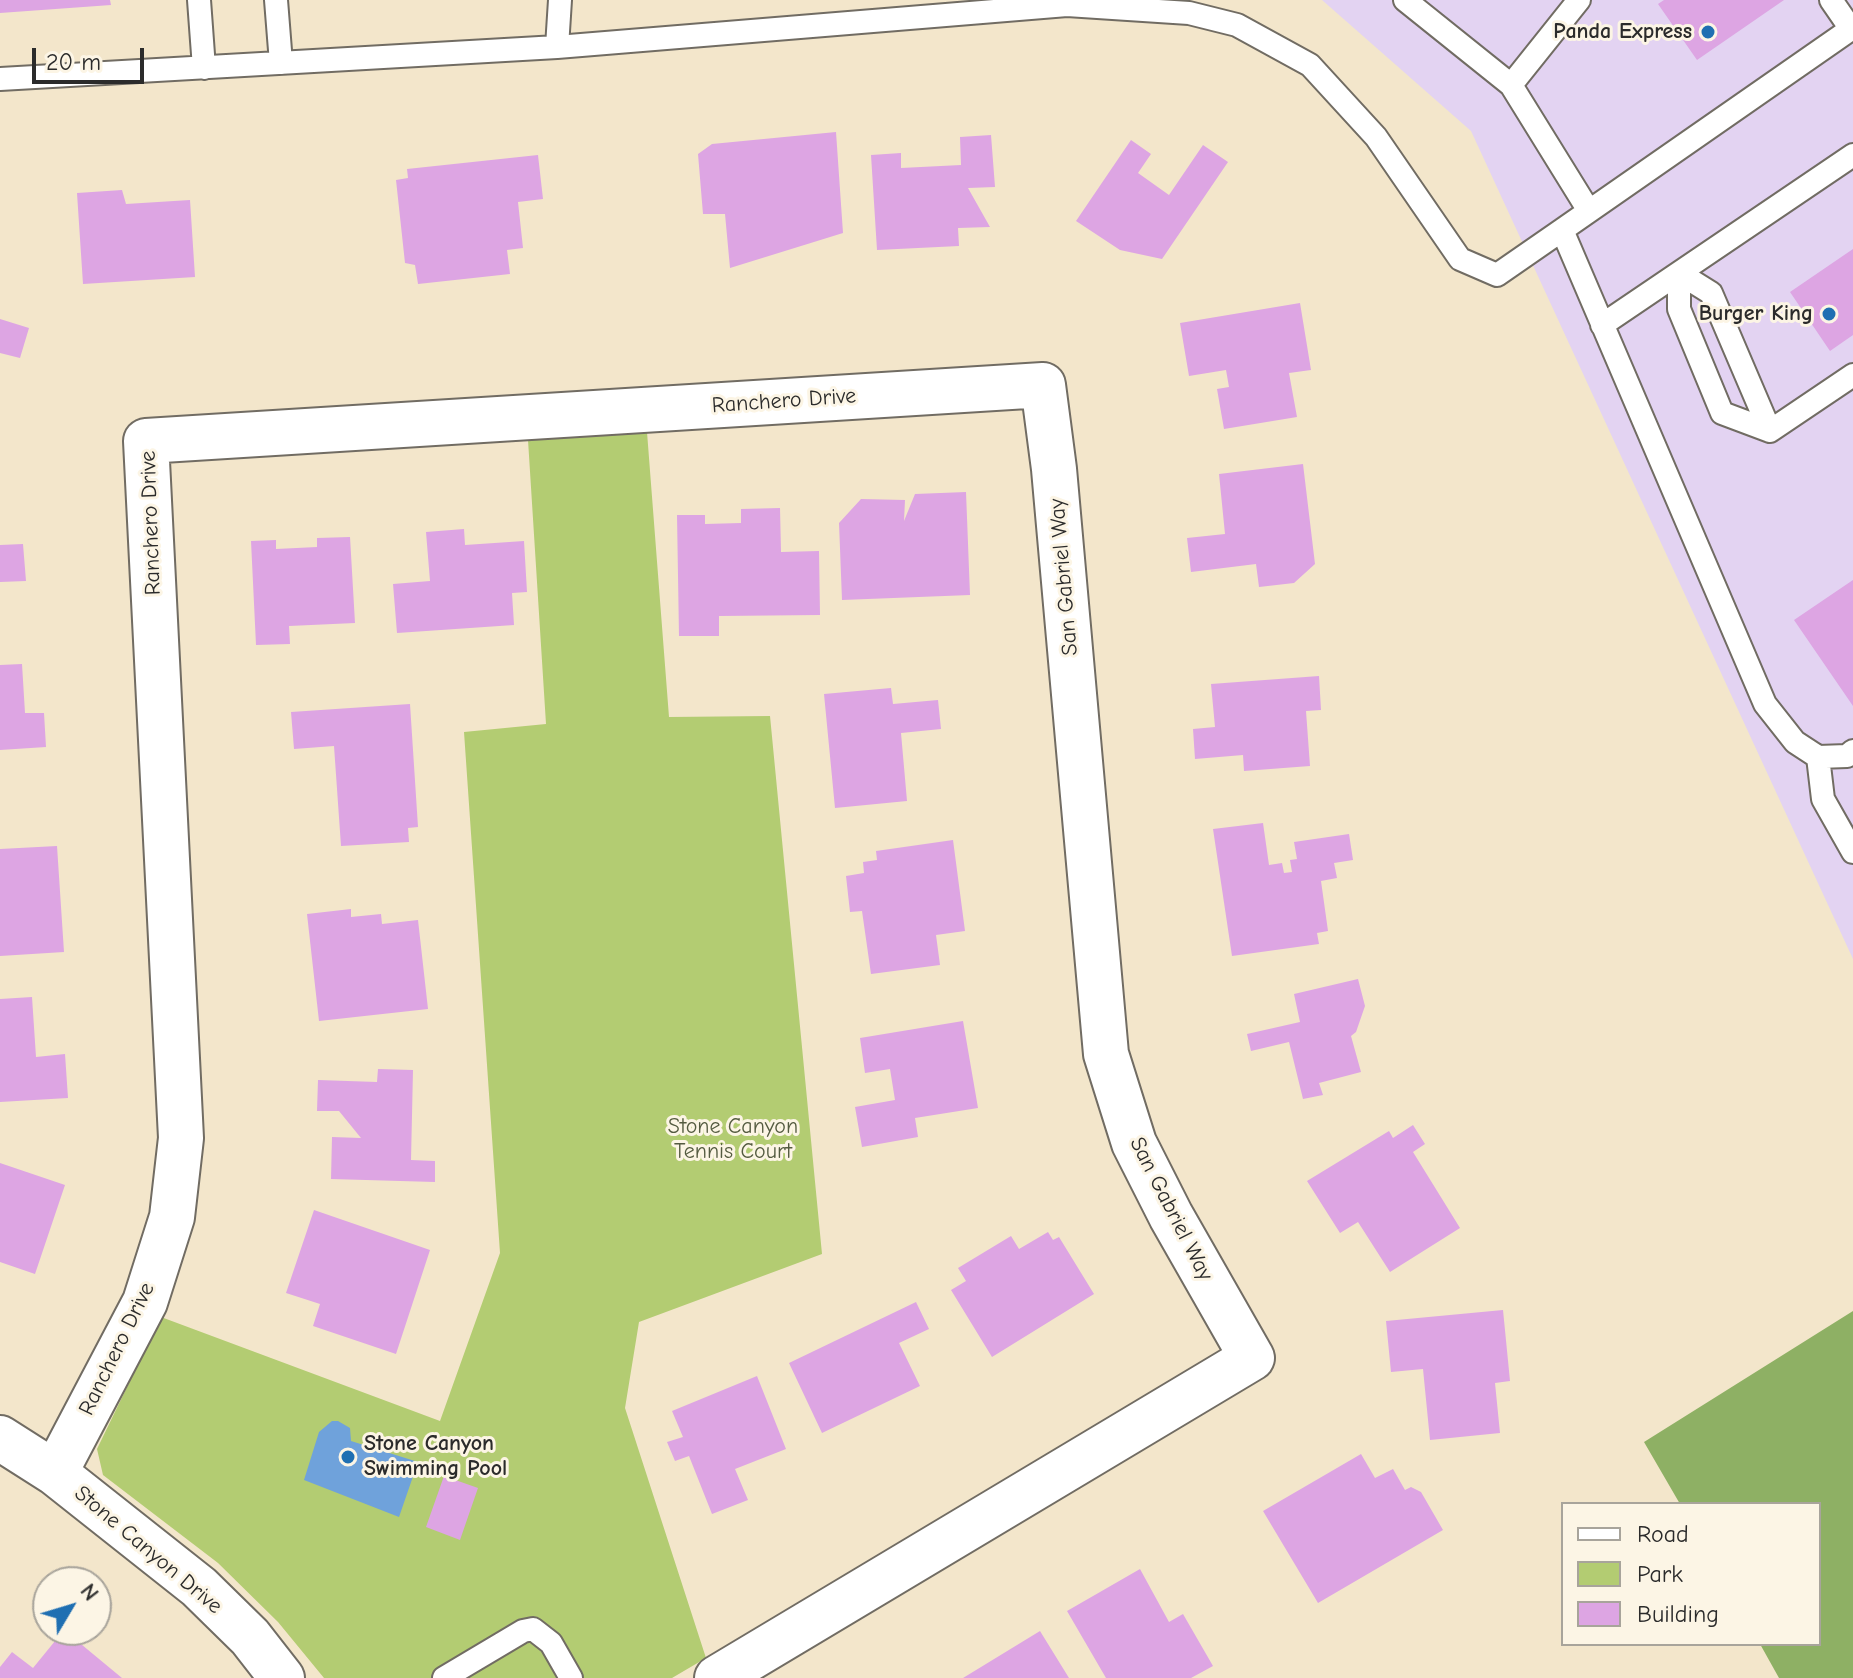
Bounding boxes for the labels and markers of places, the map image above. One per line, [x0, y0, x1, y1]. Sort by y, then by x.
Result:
place label: Panda Express [1553, 19, 1692, 45]
marker: Panda Express [1699, 23, 1717, 41]
place label: Burger King [1699, 301, 1813, 327]
marker: Burger King [1820, 305, 1838, 323]
place label: Stone Canyon Swimming Pool [364, 1431, 507, 1482]
marker: Stone Canyon Swimming Pool [339, 1448, 357, 1466]

